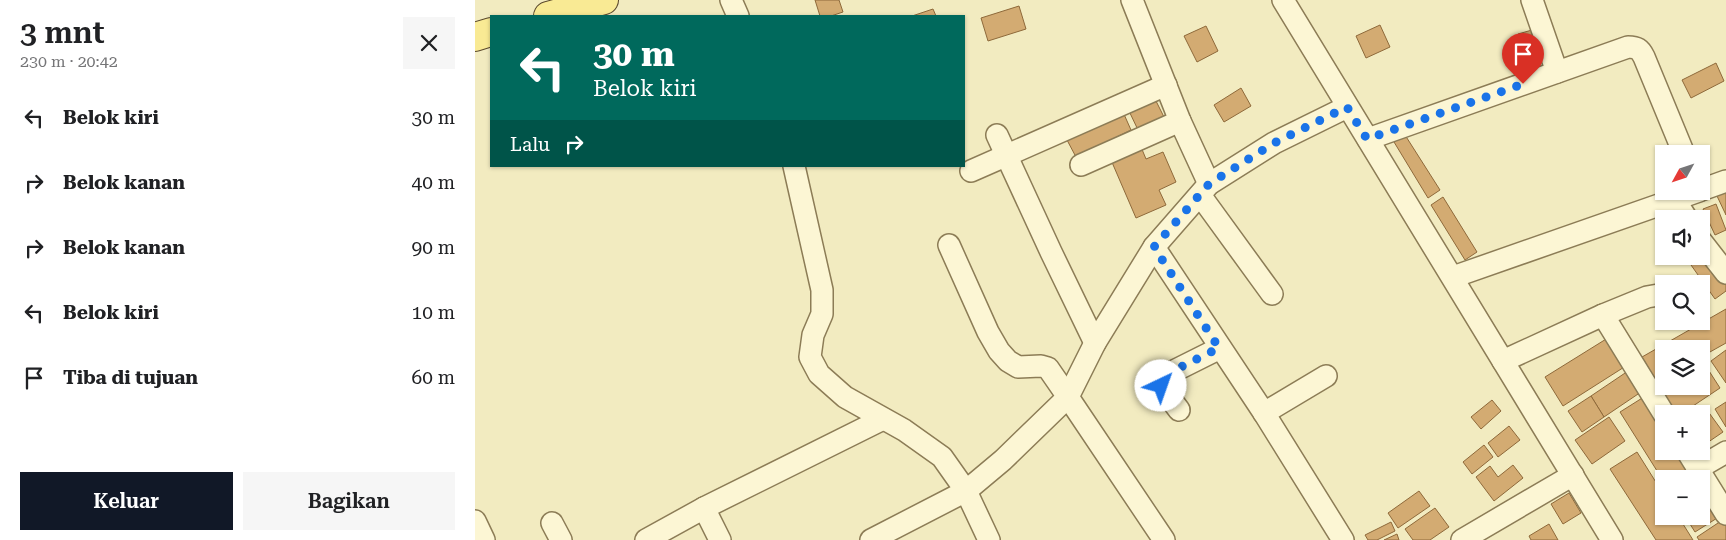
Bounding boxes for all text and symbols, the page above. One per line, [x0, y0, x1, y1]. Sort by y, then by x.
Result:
text: 3 mnt [20, 15, 105, 50]
button: close [403, 17, 455, 69]
pin [1502, 33, 1544, 84]
text: 30 m [593, 34, 675, 75]
icon: left [510, 35, 575, 100]
icon: arrive [1509, 40, 1537, 68]
text: 230 m · 20:42 [20, 52, 118, 71]
text: Belok kiri [593, 76, 697, 101]
icon: left [20, 104, 48, 132]
text: Belok kiri [63, 106, 159, 129]
text: 30 m [412, 106, 455, 129]
icon: right [560, 130, 588, 158]
text: Lalu [510, 133, 550, 156]
north arrow [1655, 145, 1710, 200]
map controls [1655, 145, 1710, 525]
icon: right [20, 169, 48, 197]
text: Belok kanan [63, 171, 185, 194]
text: 40 m [412, 171, 455, 194]
button: sound [1655, 210, 1710, 265]
icon: right [20, 234, 48, 262]
text: Belok kanan [63, 236, 185, 259]
text: 90 m [412, 236, 455, 259]
button: search [1655, 275, 1710, 330]
icon: left [20, 299, 48, 327]
text: Belok kiri [63, 301, 159, 324]
text: 10 m [412, 301, 455, 324]
button: layers [1655, 340, 1710, 395]
position arrow [1134, 359, 1186, 411]
icon: arrive [20, 364, 48, 392]
text: Tiba di tujuan [63, 366, 198, 389]
text: 60 m [412, 366, 455, 389]
button: + [1655, 405, 1710, 460]
button: − [1655, 470, 1710, 525]
button: Keluar [20, 472, 233, 530]
button: Bagikan [243, 472, 455, 530]

